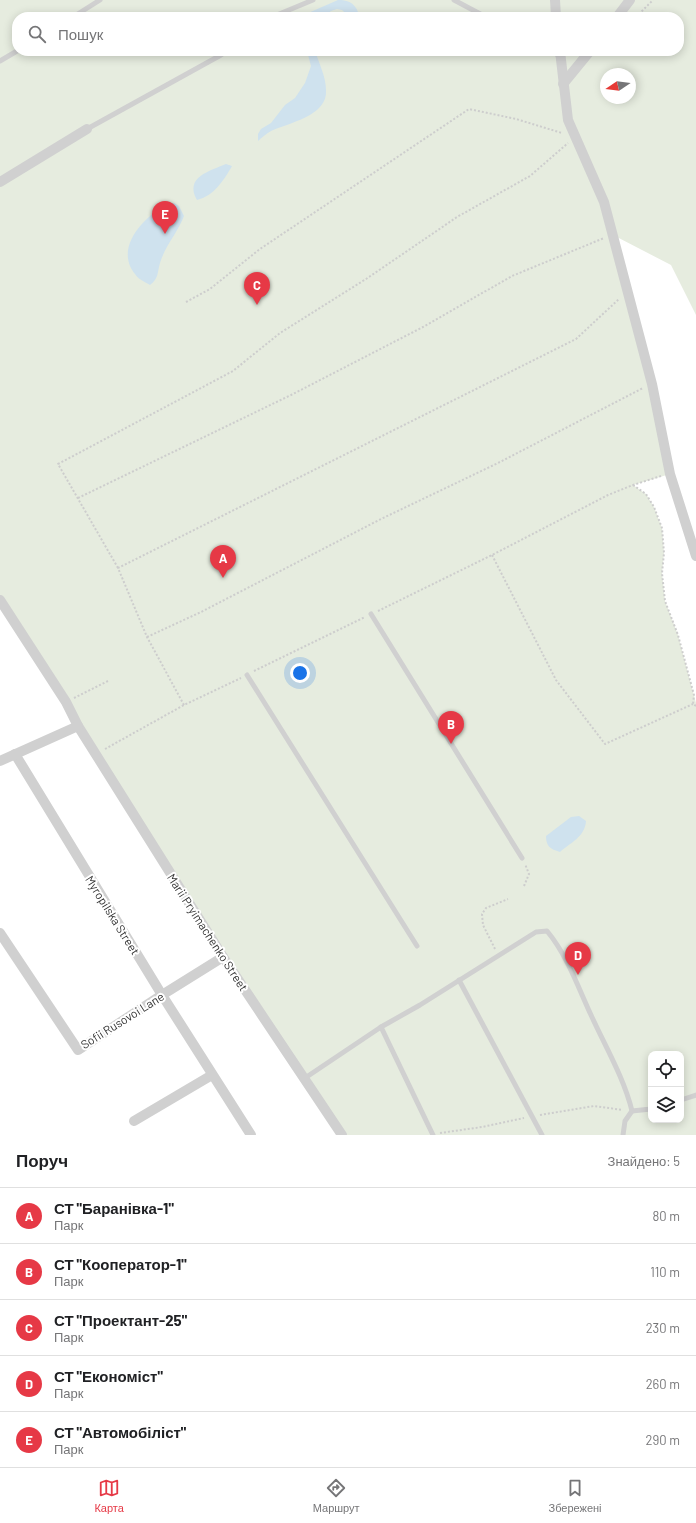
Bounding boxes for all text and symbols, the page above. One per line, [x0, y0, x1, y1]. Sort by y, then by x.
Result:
search box [12, 12, 684, 56]
icon: search [26, 23, 48, 45]
text: Пошук [58, 25, 103, 43]
north arrow [600, 68, 636, 104]
pin: E [152, 201, 178, 234]
pin: C [244, 272, 270, 305]
pin: A [210, 545, 236, 578]
your location [290, 663, 310, 683]
pin: B [438, 711, 464, 744]
street label: Marii Pryimachenko Street [165, 871, 251, 993]
street label: Myropilska Street [83, 873, 143, 957]
pin: D [565, 942, 591, 975]
street label: Sofii Rusovoi Lane [78, 989, 166, 1051]
map controls [648, 1051, 684, 1123]
button: locate [648, 1051, 684, 1087]
button: layers [648, 1087, 684, 1123]
text: Поруч [16, 1150, 68, 1170]
text: Знайдено: 5 [608, 1153, 680, 1169]
text: СТ "Баранівка-1" [54, 1199, 174, 1217]
text: A [25, 1208, 33, 1224]
text: 80 m [653, 1208, 680, 1224]
text: Парк [54, 1217, 84, 1233]
text: СТ "Кооператор-1" [54, 1255, 187, 1273]
text: B [25, 1264, 33, 1280]
text: 110 m [650, 1264, 680, 1280]
text: Парк [54, 1273, 84, 1289]
text: СТ "Проектант-25" [54, 1311, 187, 1329]
text: C [25, 1320, 33, 1336]
text: 230 m [646, 1320, 680, 1336]
text: Парк [54, 1329, 84, 1345]
text: СТ "Економіст" [54, 1367, 163, 1385]
text: D [25, 1376, 33, 1392]
text: 260 m [646, 1376, 680, 1392]
text: Парк [54, 1385, 84, 1401]
text: СТ "Автомобіліст" [54, 1423, 186, 1441]
text: E [25, 1432, 33, 1448]
text: 290 m [646, 1432, 680, 1448]
text: Парк [54, 1441, 84, 1457]
tab: Карта [94, 1477, 124, 1514]
tab: Маршрут [313, 1477, 360, 1514]
tab: Збережені [549, 1477, 602, 1514]

